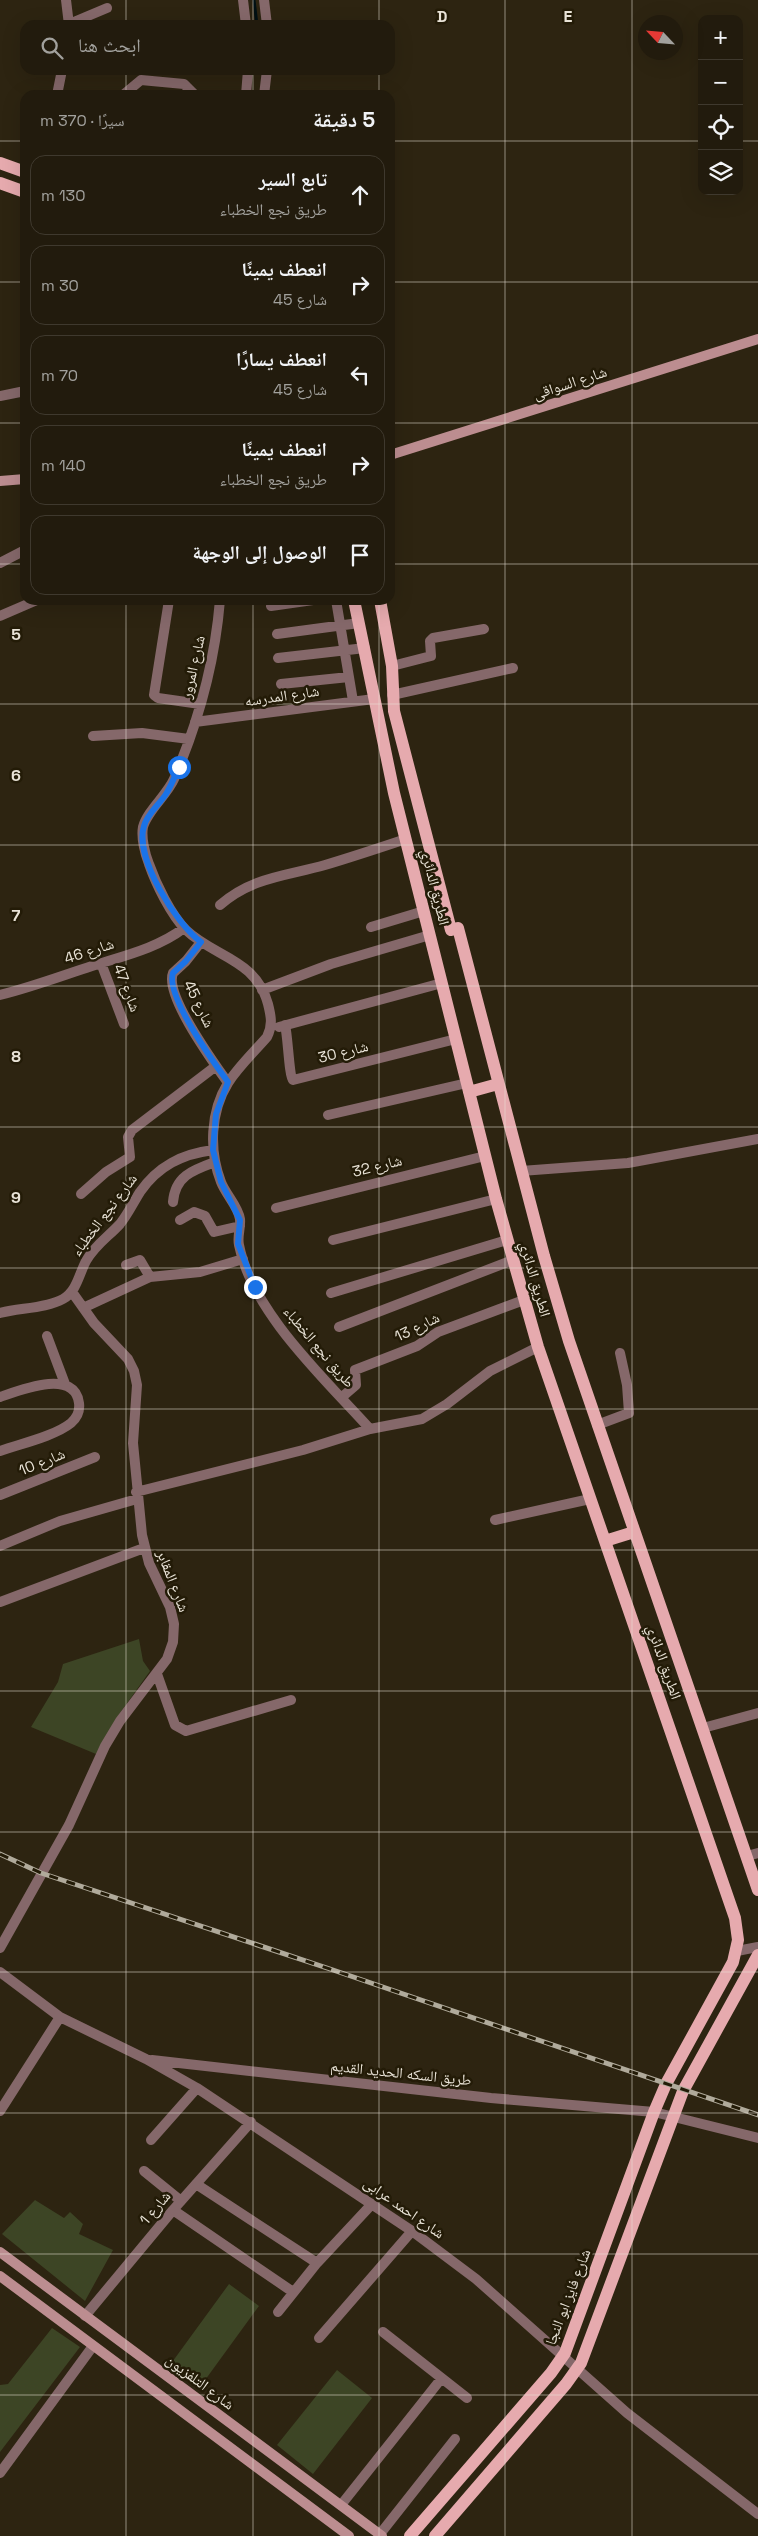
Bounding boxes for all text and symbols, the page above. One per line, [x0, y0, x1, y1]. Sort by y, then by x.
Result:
text: D [437, 6, 447, 27]
text: E [564, 6, 573, 27]
north arrow [638, 15, 683, 60]
map controls [698, 15, 743, 195]
button: + [698, 15, 743, 60]
search box [20, 20, 395, 75]
text: ابحث هنا [78, 33, 141, 58]
icon: search [38, 34, 66, 62]
button: − [698, 60, 743, 105]
button: locate [698, 105, 743, 150]
text: 5 دقيقة [313, 106, 375, 133]
text: سيرًا · 370 m [40, 110, 125, 131]
button: layers [698, 150, 743, 195]
text: تابع السير [259, 167, 327, 192]
icon: ahead [346, 181, 374, 209]
text: 130 m [41, 185, 86, 206]
text: طريق نجع الخطباء [220, 199, 327, 220]
text: انعطف يمينًا [242, 257, 327, 282]
icon: right [346, 271, 374, 299]
text: 30 m [41, 275, 79, 296]
text: شارع 45 [273, 289, 327, 310]
text: انعطف يسارًا [236, 347, 327, 372]
icon: left [346, 361, 374, 389]
street label: شارع السواقى [531, 362, 609, 404]
text: 70 m [41, 365, 78, 386]
text: شارع 45 [273, 379, 327, 400]
text: انعطف يمينًا [242, 437, 327, 462]
icon: right [346, 451, 374, 479]
text: 140 m [41, 455, 86, 476]
text: طريق نجع الخطباء [220, 469, 327, 490]
text: الوصول إلى الوجهة [192, 540, 327, 565]
icon: arrive [346, 541, 374, 569]
text: 5 [11, 624, 21, 645]
street label: شارع المرور [176, 633, 210, 701]
street label: شارع المدرسه [244, 681, 321, 711]
route start [168, 756, 191, 779]
text: 6 [11, 765, 21, 786]
street label: الطريق الدائري [414, 847, 454, 928]
text: 7 [12, 905, 21, 926]
street label: شارع 46 [62, 934, 116, 968]
street label: شارع 47 [109, 961, 145, 1015]
street label: شارع 45 [179, 977, 219, 1031]
street label: شارع 30 [316, 1036, 370, 1068]
text: 8 [11, 1046, 21, 1067]
street label: شارع 32 [350, 1150, 404, 1182]
street label: شارع نجع الخطباء [66, 1170, 142, 1260]
text: 9 [11, 1187, 21, 1208]
street label: الطريق الدائري [513, 1239, 555, 1320]
route end [244, 1276, 267, 1299]
street label: طريق نجع الخطباء [279, 1302, 359, 1392]
street label: شارع 13 [391, 1307, 443, 1346]
street label: شارع 10 [16, 1444, 68, 1480]
street label: شارع المقابر [152, 1546, 194, 1615]
street label: الطريق الدائري [640, 1622, 686, 1703]
street label: طريق السكه الحديد القديم [330, 2056, 473, 2090]
street label: شارع احمد عرابى [360, 2173, 448, 2243]
street label: شارع 1 [135, 2187, 175, 2229]
street label: شارع فايز ابو النجا [541, 2246, 595, 2348]
street label: شارع التلفزيون [162, 2350, 238, 2414]

